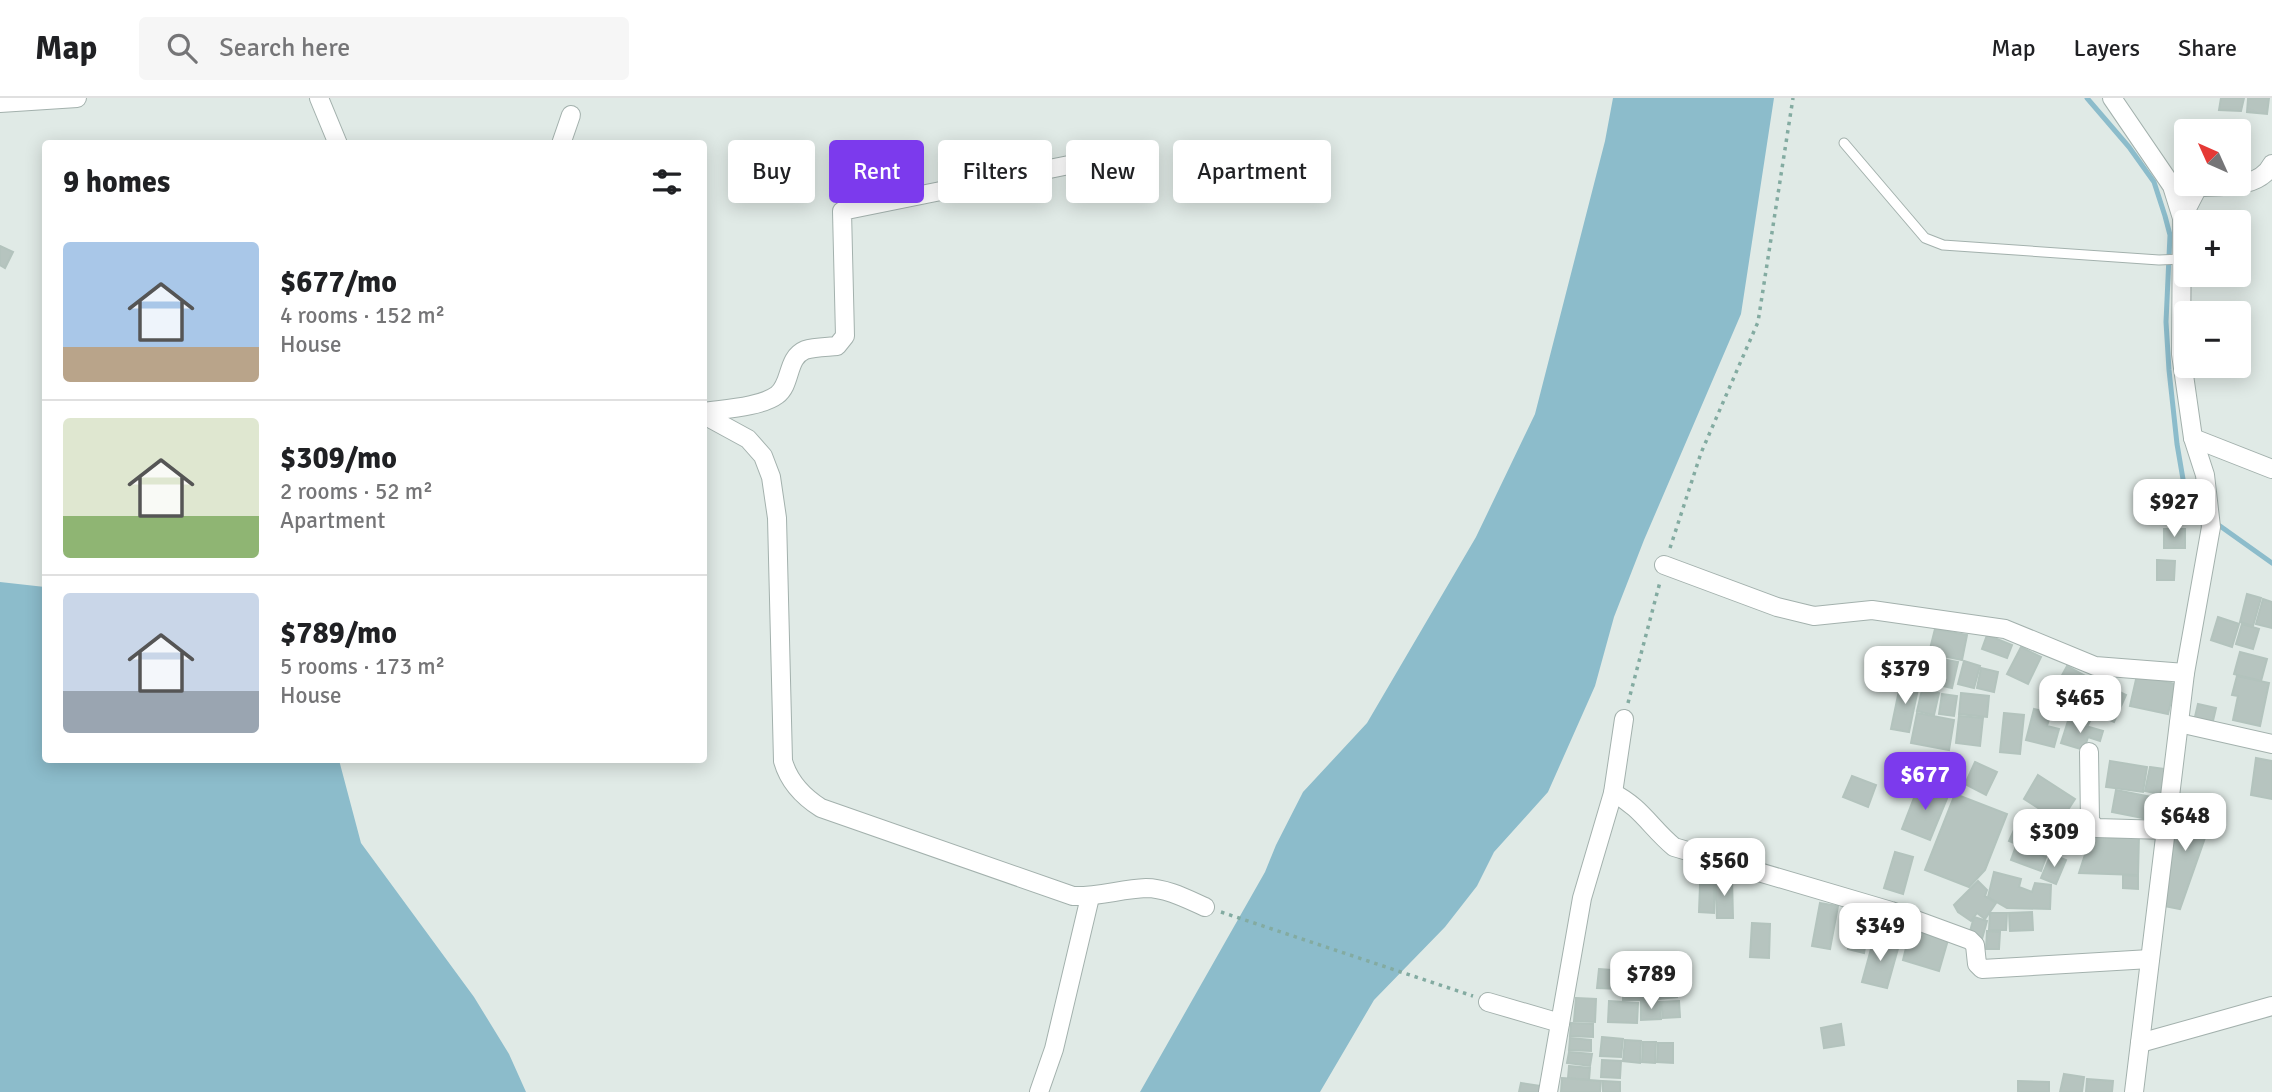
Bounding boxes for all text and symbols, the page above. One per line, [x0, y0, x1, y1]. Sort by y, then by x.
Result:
search box [139, 17, 629, 80]
text: Map [35, 28, 97, 69]
icon: search [163, 29, 201, 67]
text: Search here [219, 32, 350, 64]
text: Map [1991, 33, 2036, 63]
text: Layers [2074, 33, 2140, 63]
text: Share [2178, 33, 2237, 63]
north arrow [2174, 119, 2250, 196]
map controls [2174, 119, 2251, 378]
chip: Buy [728, 140, 815, 203]
chip: Rent [829, 140, 924, 203]
chip: Filters [938, 140, 1052, 203]
chip: New [1066, 140, 1159, 203]
chip: Apartment [1173, 140, 1331, 203]
icon: filters [648, 163, 686, 201]
text: 9 homes [63, 164, 170, 201]
button: + [2174, 210, 2251, 287]
text: $677/mo [280, 264, 397, 301]
icon: home [119, 270, 203, 354]
text: 4 rooms · 152 m² [280, 301, 445, 330]
button: − [2174, 301, 2251, 378]
text: House [280, 330, 342, 359]
text: $309/mo [280, 440, 397, 477]
icon: home [119, 446, 203, 530]
text: 2 rooms · 52 m² [280, 477, 433, 506]
pin: $927 [2133, 480, 2215, 539]
text: $927 [2149, 487, 2199, 516]
text: Apartment [280, 506, 385, 535]
text: $789/mo [280, 615, 397, 652]
icon: home [119, 621, 203, 705]
pin: $379 [1864, 646, 1946, 706]
text: 5 rooms · 173 m² [280, 652, 445, 681]
text: $379 [1880, 654, 1930, 683]
pin: $465 [2039, 676, 2121, 735]
text: House [280, 681, 342, 710]
text: $465 [2055, 683, 2105, 712]
pin: $677 [1884, 752, 1966, 812]
text: $677 [1900, 760, 1950, 789]
pin: $648 [2144, 794, 2226, 853]
text: $648 [2160, 801, 2210, 830]
pin: $309 [2013, 810, 2095, 869]
text: $309 [2029, 817, 2079, 846]
pin: $560 [1683, 838, 1765, 898]
text: $560 [1699, 846, 1749, 875]
pin: $349 [1839, 904, 1921, 963]
text: $349 [1855, 911, 1905, 940]
pin: $789 [1610, 951, 1692, 1011]
text: $789 [1626, 959, 1676, 988]

